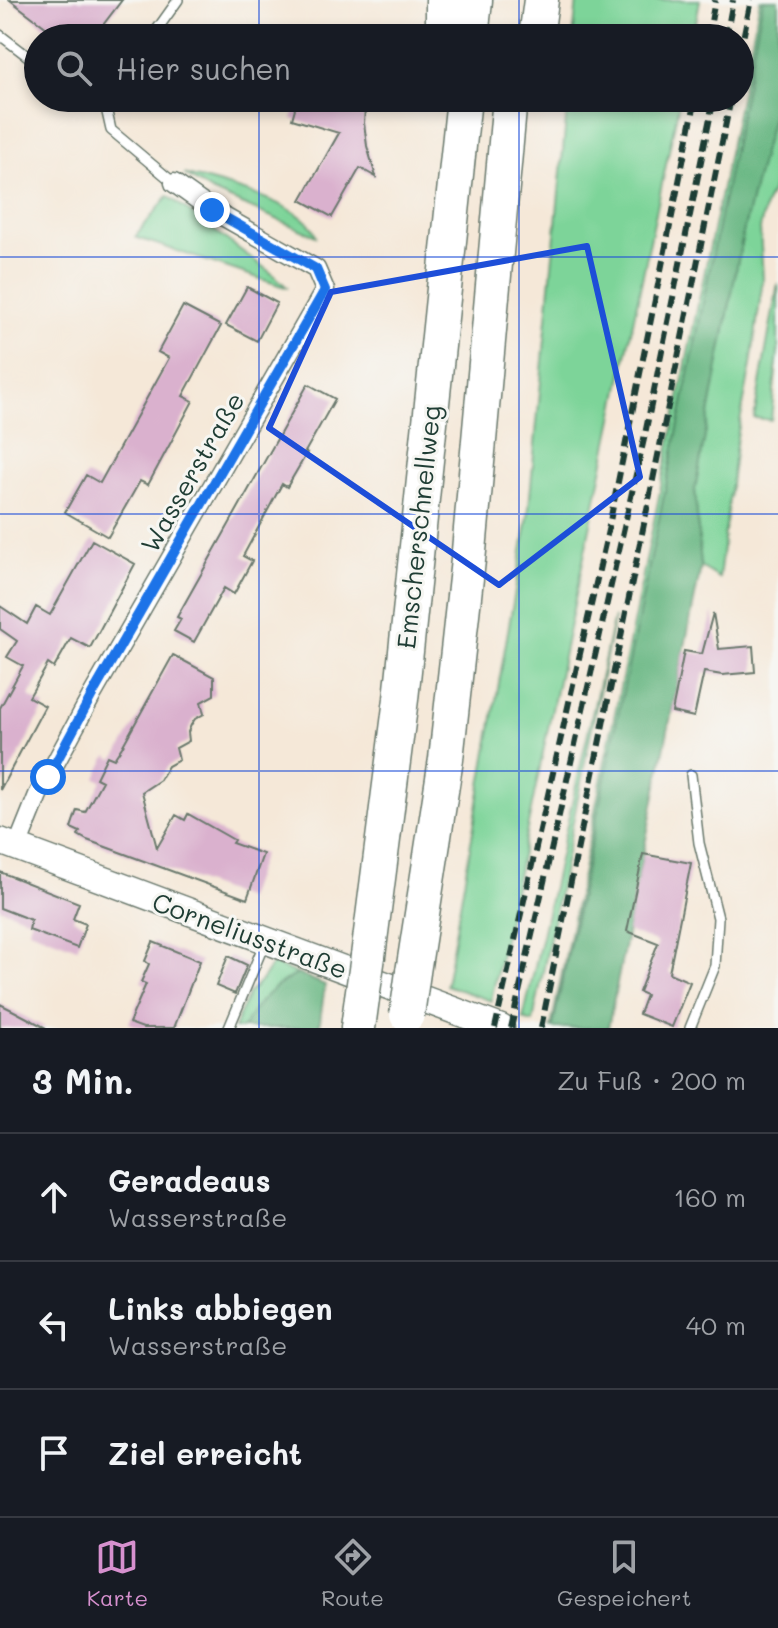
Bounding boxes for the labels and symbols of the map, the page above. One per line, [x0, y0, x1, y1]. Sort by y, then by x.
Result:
route end [194, 192, 230, 228]
street label: Wasserstraße [132, 386, 252, 558]
street label: Emscherschnellweg [388, 403, 448, 651]
route start [30, 759, 66, 795]
street label: Corneliusstraße [148, 884, 352, 986]

